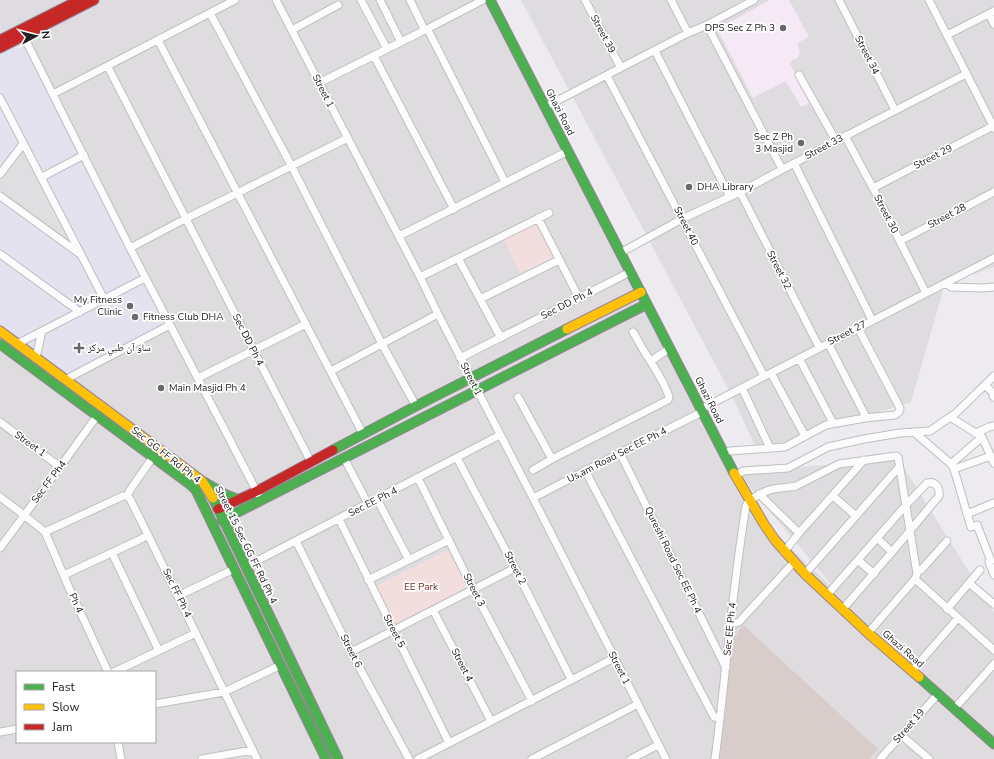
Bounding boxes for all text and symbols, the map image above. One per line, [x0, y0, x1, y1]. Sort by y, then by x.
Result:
street label: Street 39 [587, 12, 619, 56]
north arrow [16, 16, 56, 56]
place label: DPS Sec Z Ph 3 [705, 21, 775, 35]
marker: DPS Sec Z Ph 3 [778, 23, 788, 33]
text: N [37, 30, 53, 40]
street label: Street 34 [851, 33, 883, 77]
street label: Street 1 [309, 72, 337, 110]
street label: Ghazi Road [542, 86, 578, 138]
place label: Sec Z Ph 3 Masjid [754, 130, 793, 156]
street label: Street 33 [802, 131, 846, 163]
marker: Sec Z Ph 3 Masjid [796, 138, 806, 148]
street label: Street 29 [911, 141, 955, 173]
place label: DHA Library [697, 180, 754, 194]
marker: DHA Library [684, 182, 694, 192]
street label: Street 30 [870, 192, 902, 236]
street label: Street 28 [925, 200, 969, 232]
street label: Street 40 [670, 204, 702, 248]
street label: Street 32 [763, 248, 795, 292]
street label: Sec DD Ph 4 [539, 285, 595, 323]
place label: My Fitness Clinic [74, 293, 122, 319]
marker: My Fitness Clinic [125, 301, 135, 311]
place label: Fitness Club DHA [143, 310, 224, 324]
marker: Fitness Club DHA [130, 312, 140, 322]
street label: Sec DD Ph 4 [229, 312, 267, 368]
street label: Street 27 [825, 317, 869, 349]
place label: ساو آن طبي مرکز [87, 341, 151, 356]
marker: ساو آن طبي مرکز [73, 342, 85, 354]
street label: Street 1 [457, 360, 485, 398]
street label: Ghazi Road [691, 374, 727, 426]
place label: Main Masjid Ph 4 [169, 381, 246, 395]
marker: Main Masjid Ph 4 [156, 383, 166, 393]
street label: Sec GG FF Rd Ph 4 [128, 423, 204, 487]
street label: Us,am Road Sec EE Ph 4 [565, 424, 669, 486]
street label: Street 1 [11, 428, 49, 460]
street label: Sec FF Ph4 [28, 458, 70, 506]
street label: Street 15 Sec GG FF Rd Ph 4 [211, 484, 281, 606]
street label: Sec EE Ph 4 [346, 484, 400, 520]
street label: Qureshi Road Sec EE Ph 4 [641, 504, 705, 616]
street label: Street 2 [501, 549, 529, 587]
street label: Sec FF Ph 4 [159, 566, 195, 620]
street label: Street 3 [460, 571, 488, 609]
park label: EE Park [404, 580, 439, 594]
street label: Ph 4 [65, 591, 87, 615]
street label: Sec EE Ph 4 [720, 602, 740, 656]
street label: Street 5 [380, 612, 408, 650]
street label: Ghazi Road [879, 627, 927, 671]
street label: Street 6 [337, 632, 365, 670]
street label: Street 4 [448, 646, 476, 684]
street label: Street 1 [605, 649, 633, 687]
legend [16, 671, 156, 743]
text: Fast [52, 679, 75, 695]
text: Slow [52, 699, 80, 715]
street label: Street 19 [890, 706, 928, 746]
text: Jam [51, 719, 73, 735]

